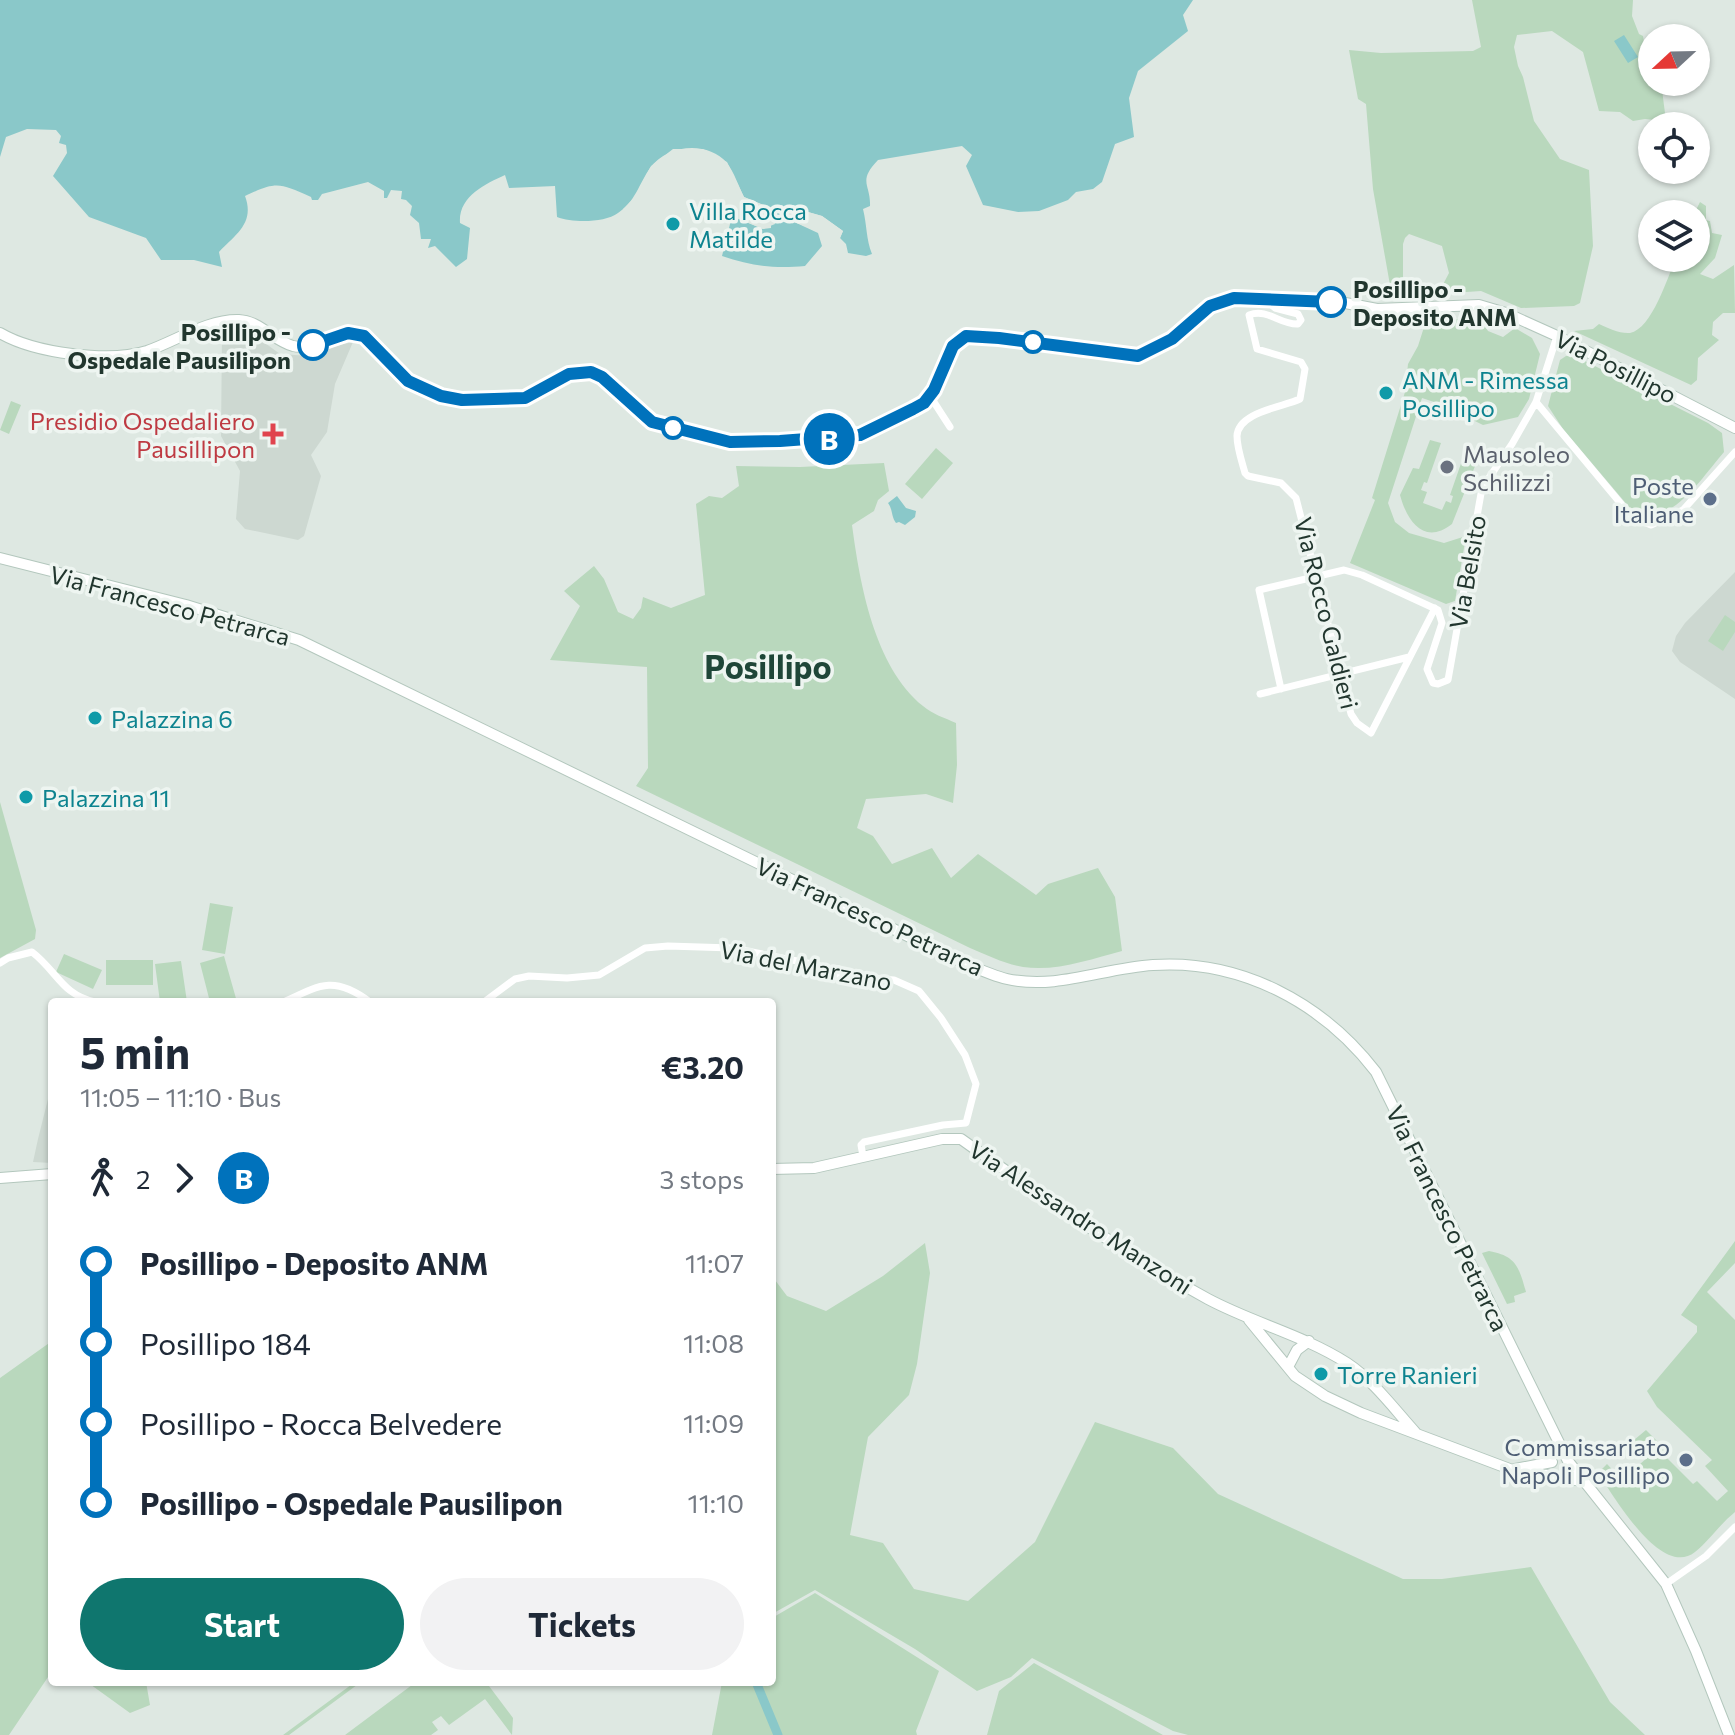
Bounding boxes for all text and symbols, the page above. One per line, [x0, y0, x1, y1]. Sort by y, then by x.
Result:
north arrow [1638, 24, 1710, 96]
map controls [1638, 24, 1710, 272]
button: locate [1638, 112, 1710, 184]
place label: Villa Rocca Matilde [689, 196, 807, 253]
button: layers [1638, 200, 1710, 272]
marker: Villa Rocca Matilde [664, 215, 682, 233]
place label: Posillipo - Deposito ANM [1353, 274, 1517, 331]
marker: Posillipo - Deposito ANM [1316, 287, 1346, 317]
place label: Posillipo - Ospedale Pausilipon [68, 317, 291, 374]
street label: Via Posillipo [1550, 323, 1682, 409]
marker: Posillipo - Ospedale Pausilipon [298, 330, 328, 360]
unlabelled marker [1022, 331, 1044, 353]
place label: ANM - Rimessa Posillipo [1402, 365, 1569, 422]
marker: ANM - Rimessa Posillipo [1377, 384, 1395, 402]
place label: Presidio Ospedaliero Pausillipon [30, 406, 255, 463]
line badge: B [803, 413, 855, 465]
unlabelled marker [662, 417, 684, 439]
text: B [820, 422, 838, 456]
marker: Presidio Ospedaliero Pausillipon [262, 423, 284, 445]
place label: Mausoleo Schilizzi [1463, 439, 1570, 496]
marker: Mausoleo Schilizzi [1438, 458, 1456, 476]
place label: Poste Italiane [1614, 471, 1694, 528]
marker: Poste Italiane [1701, 490, 1719, 508]
street label: Via Belsito [1443, 513, 1491, 631]
street label: Via Rocco Galdieri [1289, 514, 1365, 712]
street label: Via Francesco Petrarca [47, 559, 293, 651]
district label: Posillipo [704, 646, 832, 686]
place label: Palazzina 6 [111, 704, 233, 733]
marker: Palazzina 6 [86, 709, 104, 727]
place label: Palazzina 11 [42, 783, 170, 812]
marker: Palazzina 11 [17, 788, 35, 806]
street label: Via Francesco Petrarca [752, 851, 988, 981]
street label: Via del Marzano [718, 934, 894, 996]
text: 5 min [80, 1024, 190, 1078]
text: €3.20 [661, 1048, 744, 1085]
text: 11:05 – 11:10 · Bus [80, 1081, 281, 1112]
street label: Via Francesco Petrarca [1381, 1100, 1515, 1336]
street label: Via Alessandro Manzoni [964, 1134, 1198, 1300]
icon: walk [80, 1156, 124, 1200]
icon: forward [162, 1156, 206, 1200]
text: B [234, 1161, 253, 1195]
text: 2 [136, 1163, 150, 1194]
text: 3 stops [659, 1163, 744, 1194]
text: Posillipo - Deposito ANM [140, 1244, 488, 1281]
text: 11:07 [685, 1247, 744, 1278]
text: Posillipo 184 [140, 1324, 311, 1361]
text: 11:08 [683, 1327, 744, 1358]
place label: Torre Ranieri [1337, 1360, 1478, 1389]
marker: Torre Ranieri [1312, 1365, 1330, 1383]
text: Posillipo - Rocca Belvedere [140, 1404, 502, 1441]
text: 11:09 [683, 1407, 744, 1438]
place label: Commissariato Napoli Posillipo [1501, 1432, 1670, 1489]
marker: Commissariato Napoli Posillipo [1677, 1451, 1695, 1469]
text: Posillipo - Ospedale Pausilipon [140, 1484, 563, 1521]
text: 11:10 [688, 1487, 744, 1518]
button: Start [80, 1578, 404, 1670]
button: Tickets [420, 1578, 744, 1670]

